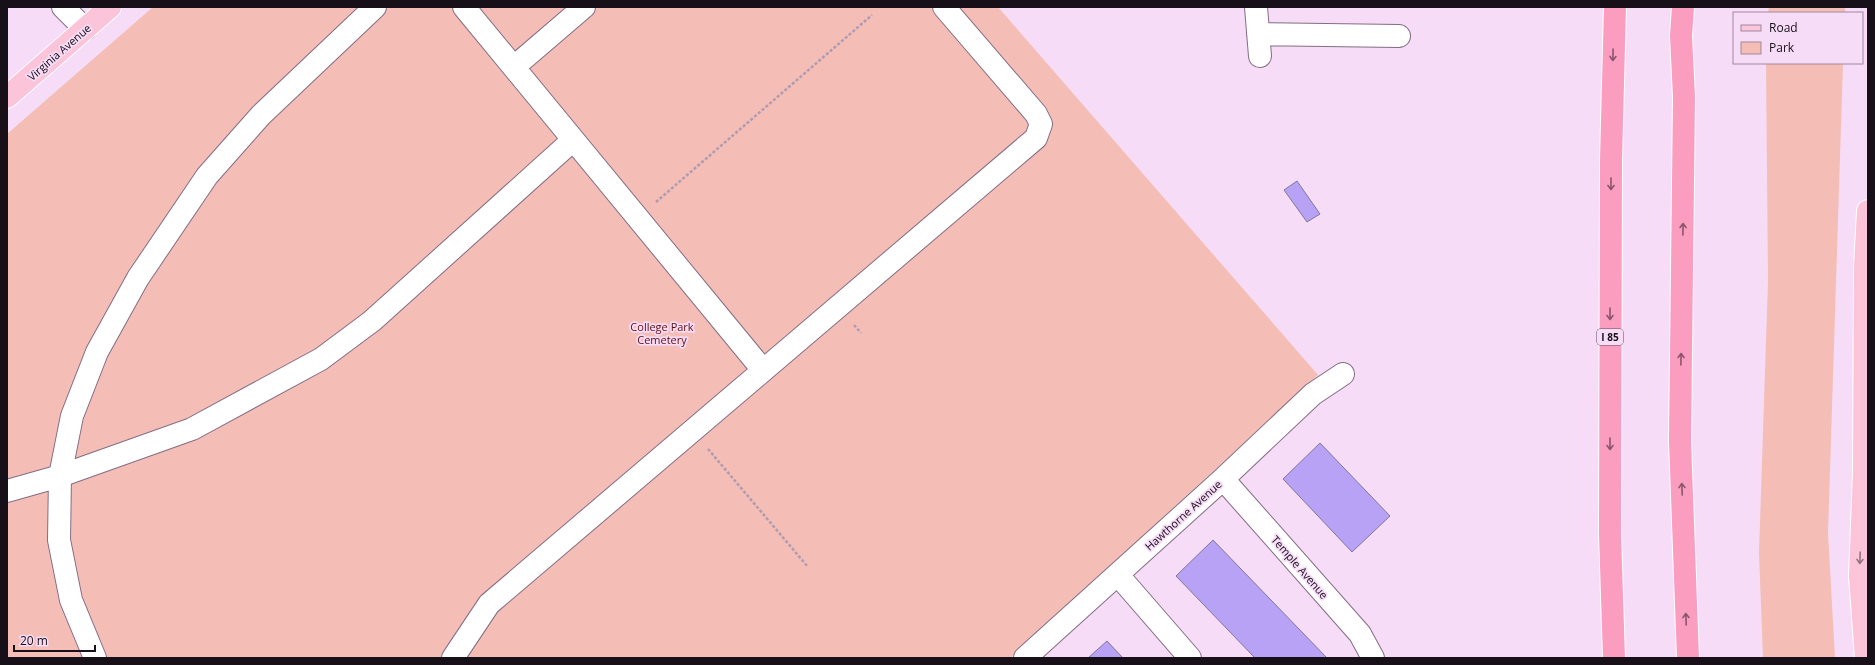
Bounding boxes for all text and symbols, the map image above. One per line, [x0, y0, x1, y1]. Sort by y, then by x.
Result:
legend [1733, 12, 1863, 64]
text: Road [1769, 19, 1798, 36]
street label: Virginia Avenue [24, 20, 94, 84]
text: Park [1769, 39, 1795, 56]
one-way arrow [1609, 48, 1617, 61]
one-way arrow [1607, 177, 1615, 190]
one-way arrow [1679, 223, 1687, 236]
one-way arrow [1606, 307, 1614, 320]
park label: College Park Cemetery [630, 319, 694, 347]
road number: I 85 [1597, 329, 1623, 345]
one-way arrow [1677, 353, 1685, 366]
one-way arrow [1606, 437, 1614, 450]
street label: Hawthorne Avenue [1141, 476, 1225, 554]
one-way arrow [1678, 483, 1685, 496]
street label: Temple Avenue [1268, 532, 1332, 602]
one-way arrow [1857, 551, 1864, 564]
one-way arrow [1683, 613, 1690, 626]
scale bar [14, 627, 95, 653]
text: 20 m [20, 632, 48, 649]

